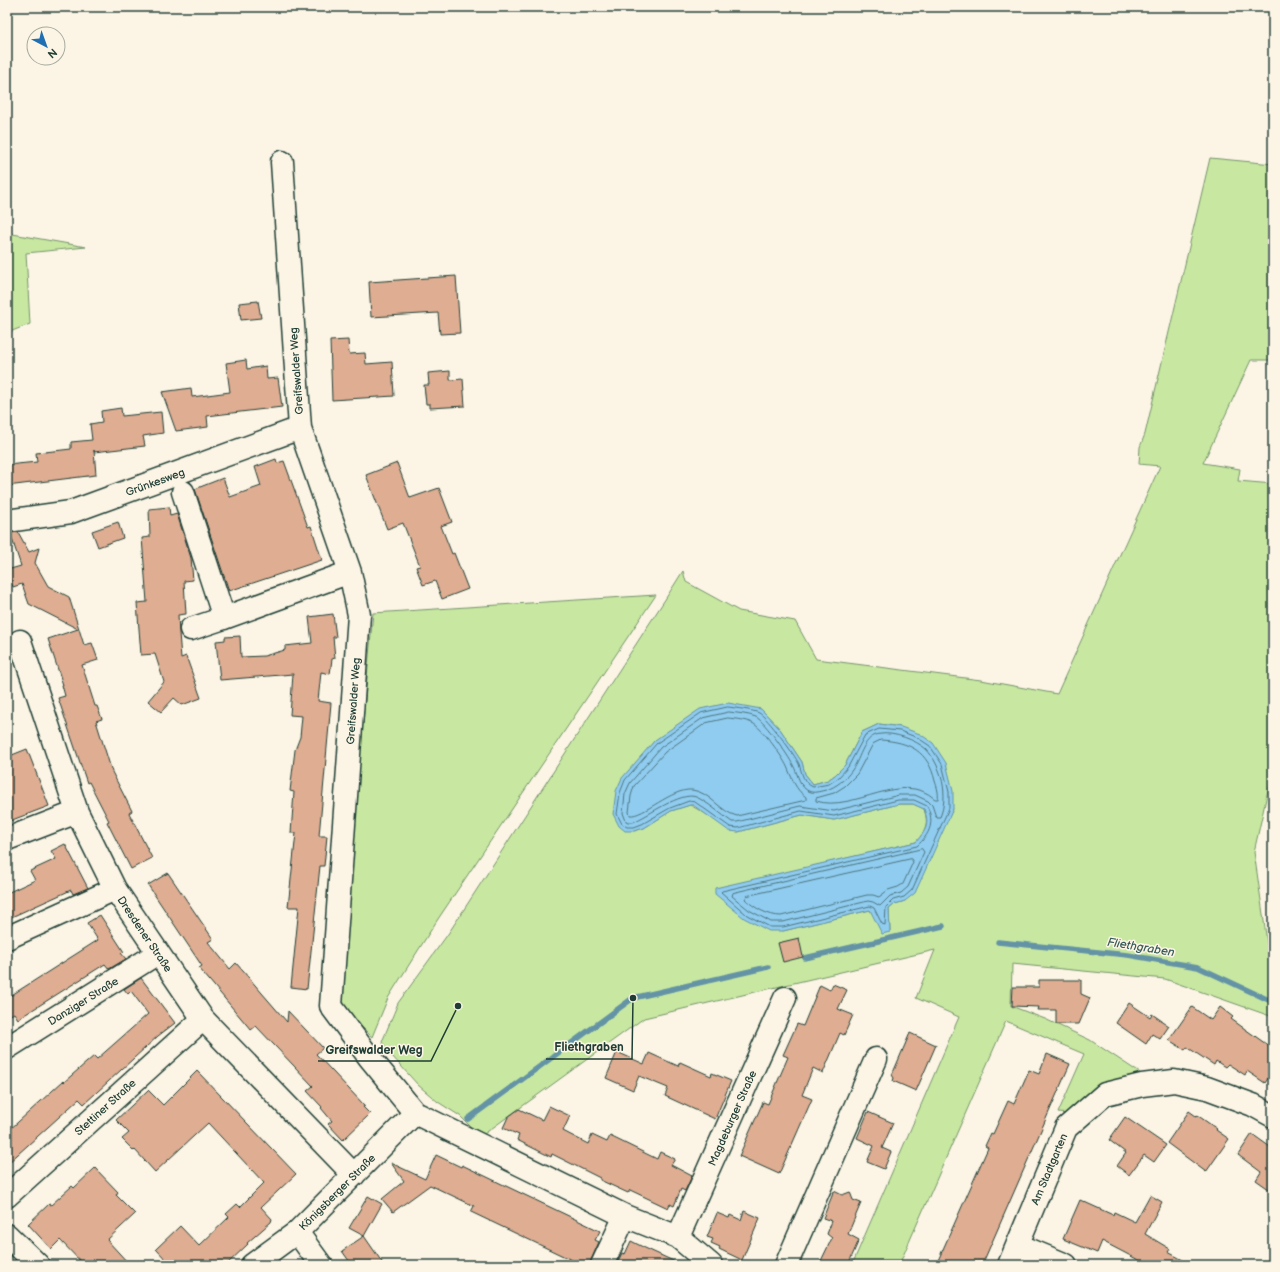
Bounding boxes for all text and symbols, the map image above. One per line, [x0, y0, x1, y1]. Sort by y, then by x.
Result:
north arrow [26, 26, 66, 66]
text: N [45, 46, 60, 61]
street label: Greifswalder Weg [287, 327, 306, 415]
street label: Grünkesweg [124, 466, 186, 499]
street label: Greifswalder Weg [344, 657, 363, 745]
street label: Dresdener Straße [114, 894, 175, 975]
water label: Fliethgraben [1106, 935, 1176, 960]
street label: Danziger Straße [46, 974, 121, 1028]
callout: Fliethgraben [546, 1035, 632, 1059]
callout: Greifswalder Weg [318, 1037, 431, 1061]
text: Fliethgraben [554, 1040, 624, 1055]
text: Greifswalder Weg [325, 1043, 423, 1058]
street label: Magdeburger Straße [706, 1068, 760, 1168]
street label: Stettiner Straße [72, 1076, 139, 1138]
street label: Am Stadtgarten [1029, 1132, 1070, 1207]
street label: Königsberger Straße [297, 1151, 379, 1233]

